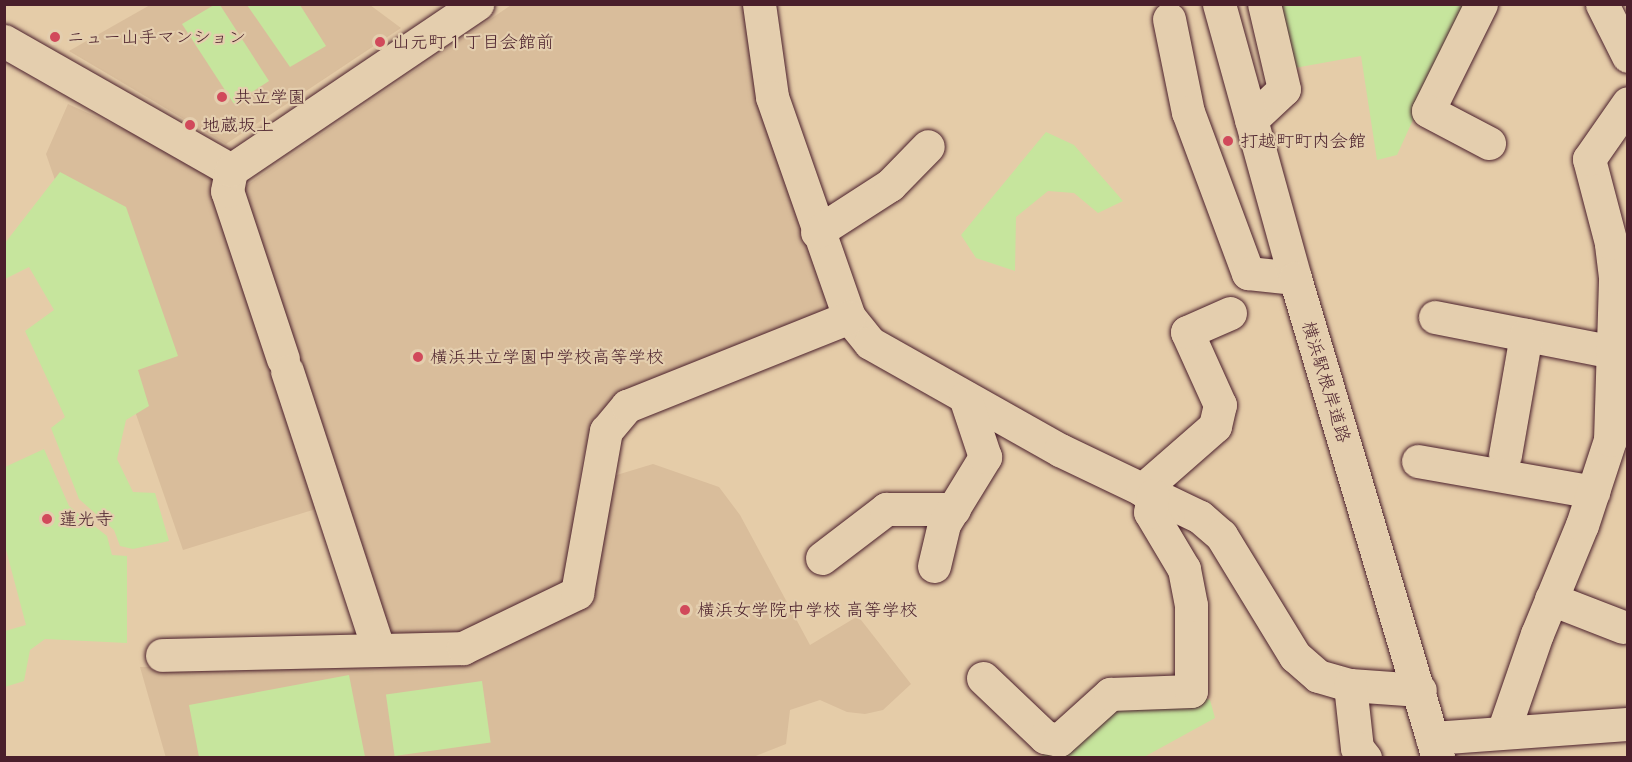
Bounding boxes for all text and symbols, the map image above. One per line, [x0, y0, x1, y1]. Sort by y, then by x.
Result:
place label: ニュー山手マンション [67, 26, 247, 48]
marker: ニュー山手マンション [48, 30, 62, 44]
place label: 山元町１丁目会館前 [392, 31, 554, 53]
marker: 山元町１丁目会館前 [373, 35, 387, 49]
place label: 共立学園 [234, 86, 306, 108]
marker: 共立学園 [215, 90, 229, 104]
place label: 地蔵坂上 [202, 114, 274, 136]
marker: 地蔵坂上 [183, 118, 197, 132]
place label: 打越町町内会館 [1240, 130, 1366, 152]
marker: 打越町町内会館 [1221, 134, 1235, 148]
street label: 横浜駅根岸道路 [1297, 319, 1355, 445]
place label: 横浜共立学園中学校高等学校 [430, 346, 664, 368]
marker: 横浜共立学園中学校高等学校 [411, 350, 425, 364]
place label: 蓮光寺 [59, 508, 113, 530]
marker: 蓮光寺 [40, 512, 54, 526]
place label: 横浜女学院中学校 高等学校 [697, 599, 918, 621]
marker: 横浜女学院中学校 高等学校 [678, 603, 692, 617]

